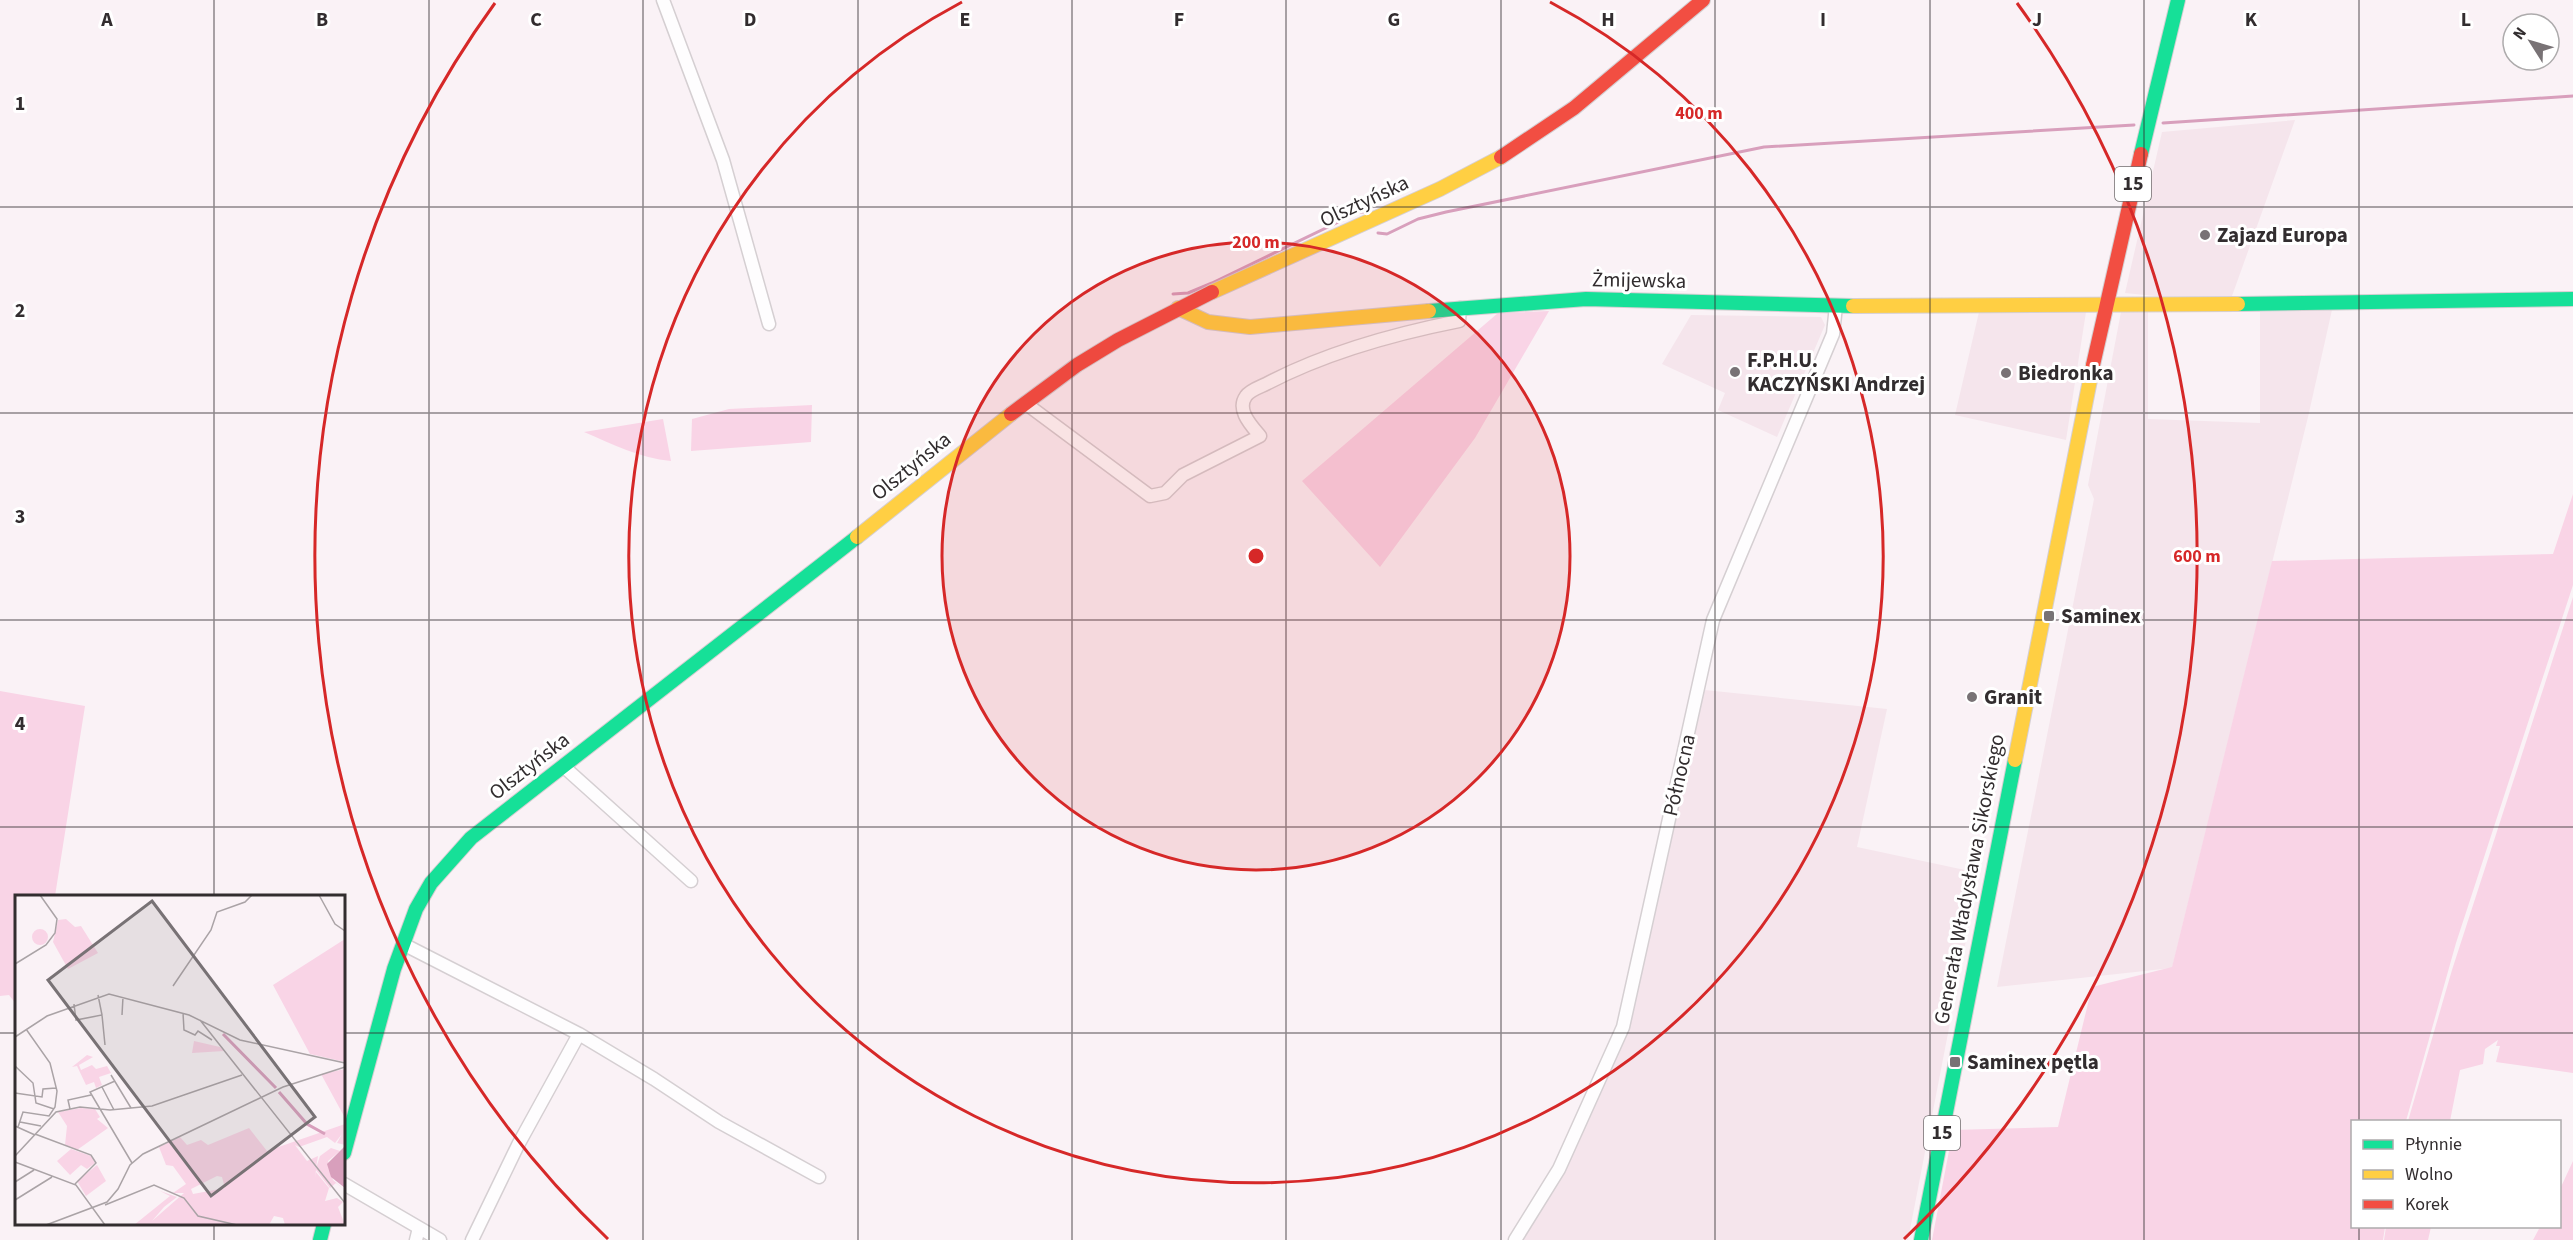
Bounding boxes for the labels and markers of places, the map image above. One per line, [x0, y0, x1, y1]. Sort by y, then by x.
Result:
place label: Zajazd Europa [2217, 220, 2348, 250]
marker: Zajazd Europa [2198, 228, 2212, 242]
place label: F.P.H.U. KACZYŃSKI Andrzej [1747, 345, 1925, 399]
place label: Biedronka [2018, 358, 2114, 388]
marker: F.P.H.U. KACZYŃSKI Andrzej [1728, 365, 1742, 379]
marker: Biedronka [1999, 366, 2013, 380]
centre of rings [1246, 546, 1266, 566]
place label: Saminex [2061, 601, 2141, 631]
marker: Saminex [2042, 609, 2056, 623]
place label: Granit [1984, 682, 2042, 712]
marker: Granit [1965, 690, 1979, 704]
place label: Saminex pętla [1967, 1047, 2099, 1077]
marker: Saminex pętla [1948, 1055, 1962, 1069]

